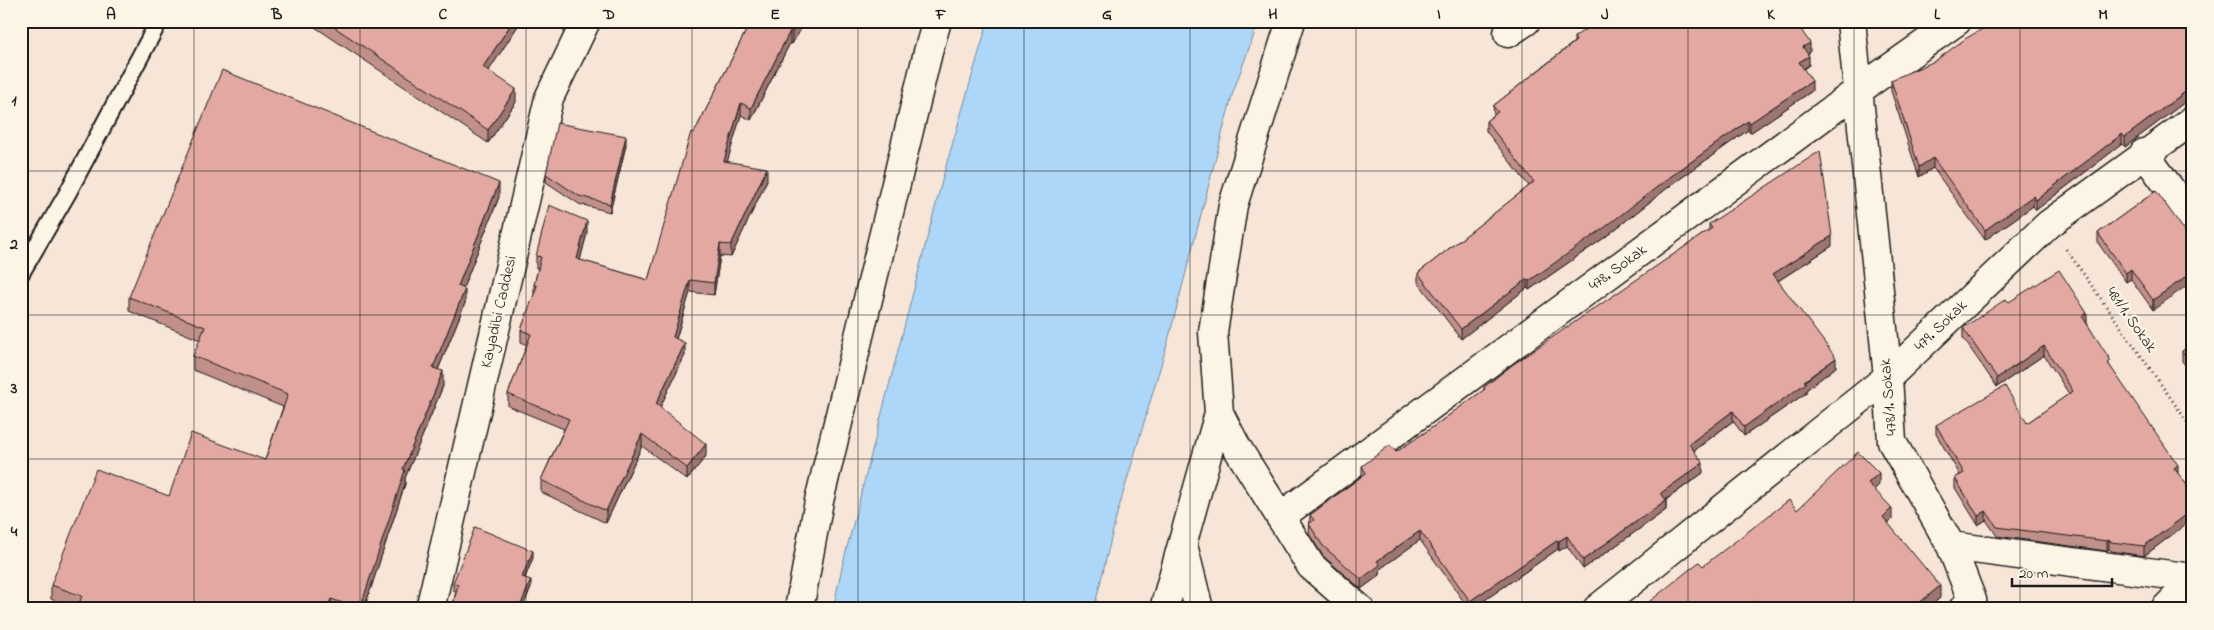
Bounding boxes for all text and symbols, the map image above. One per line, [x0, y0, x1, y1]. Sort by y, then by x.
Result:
text: A [106, 3, 116, 27]
text: B [271, 3, 283, 27]
text: C [439, 3, 448, 27]
text: D [602, 3, 615, 27]
text: E [770, 3, 780, 27]
text: F [935, 3, 947, 27]
text: G [1102, 3, 1112, 27]
text: H [1268, 3, 1278, 27]
text: I [1437, 3, 1441, 27]
text: J [1601, 3, 1609, 27]
text: K [1767, 3, 1776, 27]
text: L [1934, 3, 1941, 27]
text: M [2098, 3, 2108, 27]
text: 1 [11, 89, 17, 113]
text: 2 [9, 233, 18, 257]
street label: 478. Sokak [1584, 238, 1653, 297]
street label: Kayadibi Caddesi [474, 253, 524, 371]
street label: 481/1. Sokak [2099, 282, 2163, 359]
street label: 479. Sokak [1909, 294, 1974, 358]
street label: 478/1. Sokak [1874, 356, 1904, 437]
text: 3 [10, 377, 18, 401]
text: 4 [10, 520, 18, 544]
scale bar [2012, 555, 2112, 587]
text: 20 m [2019, 563, 2049, 585]

